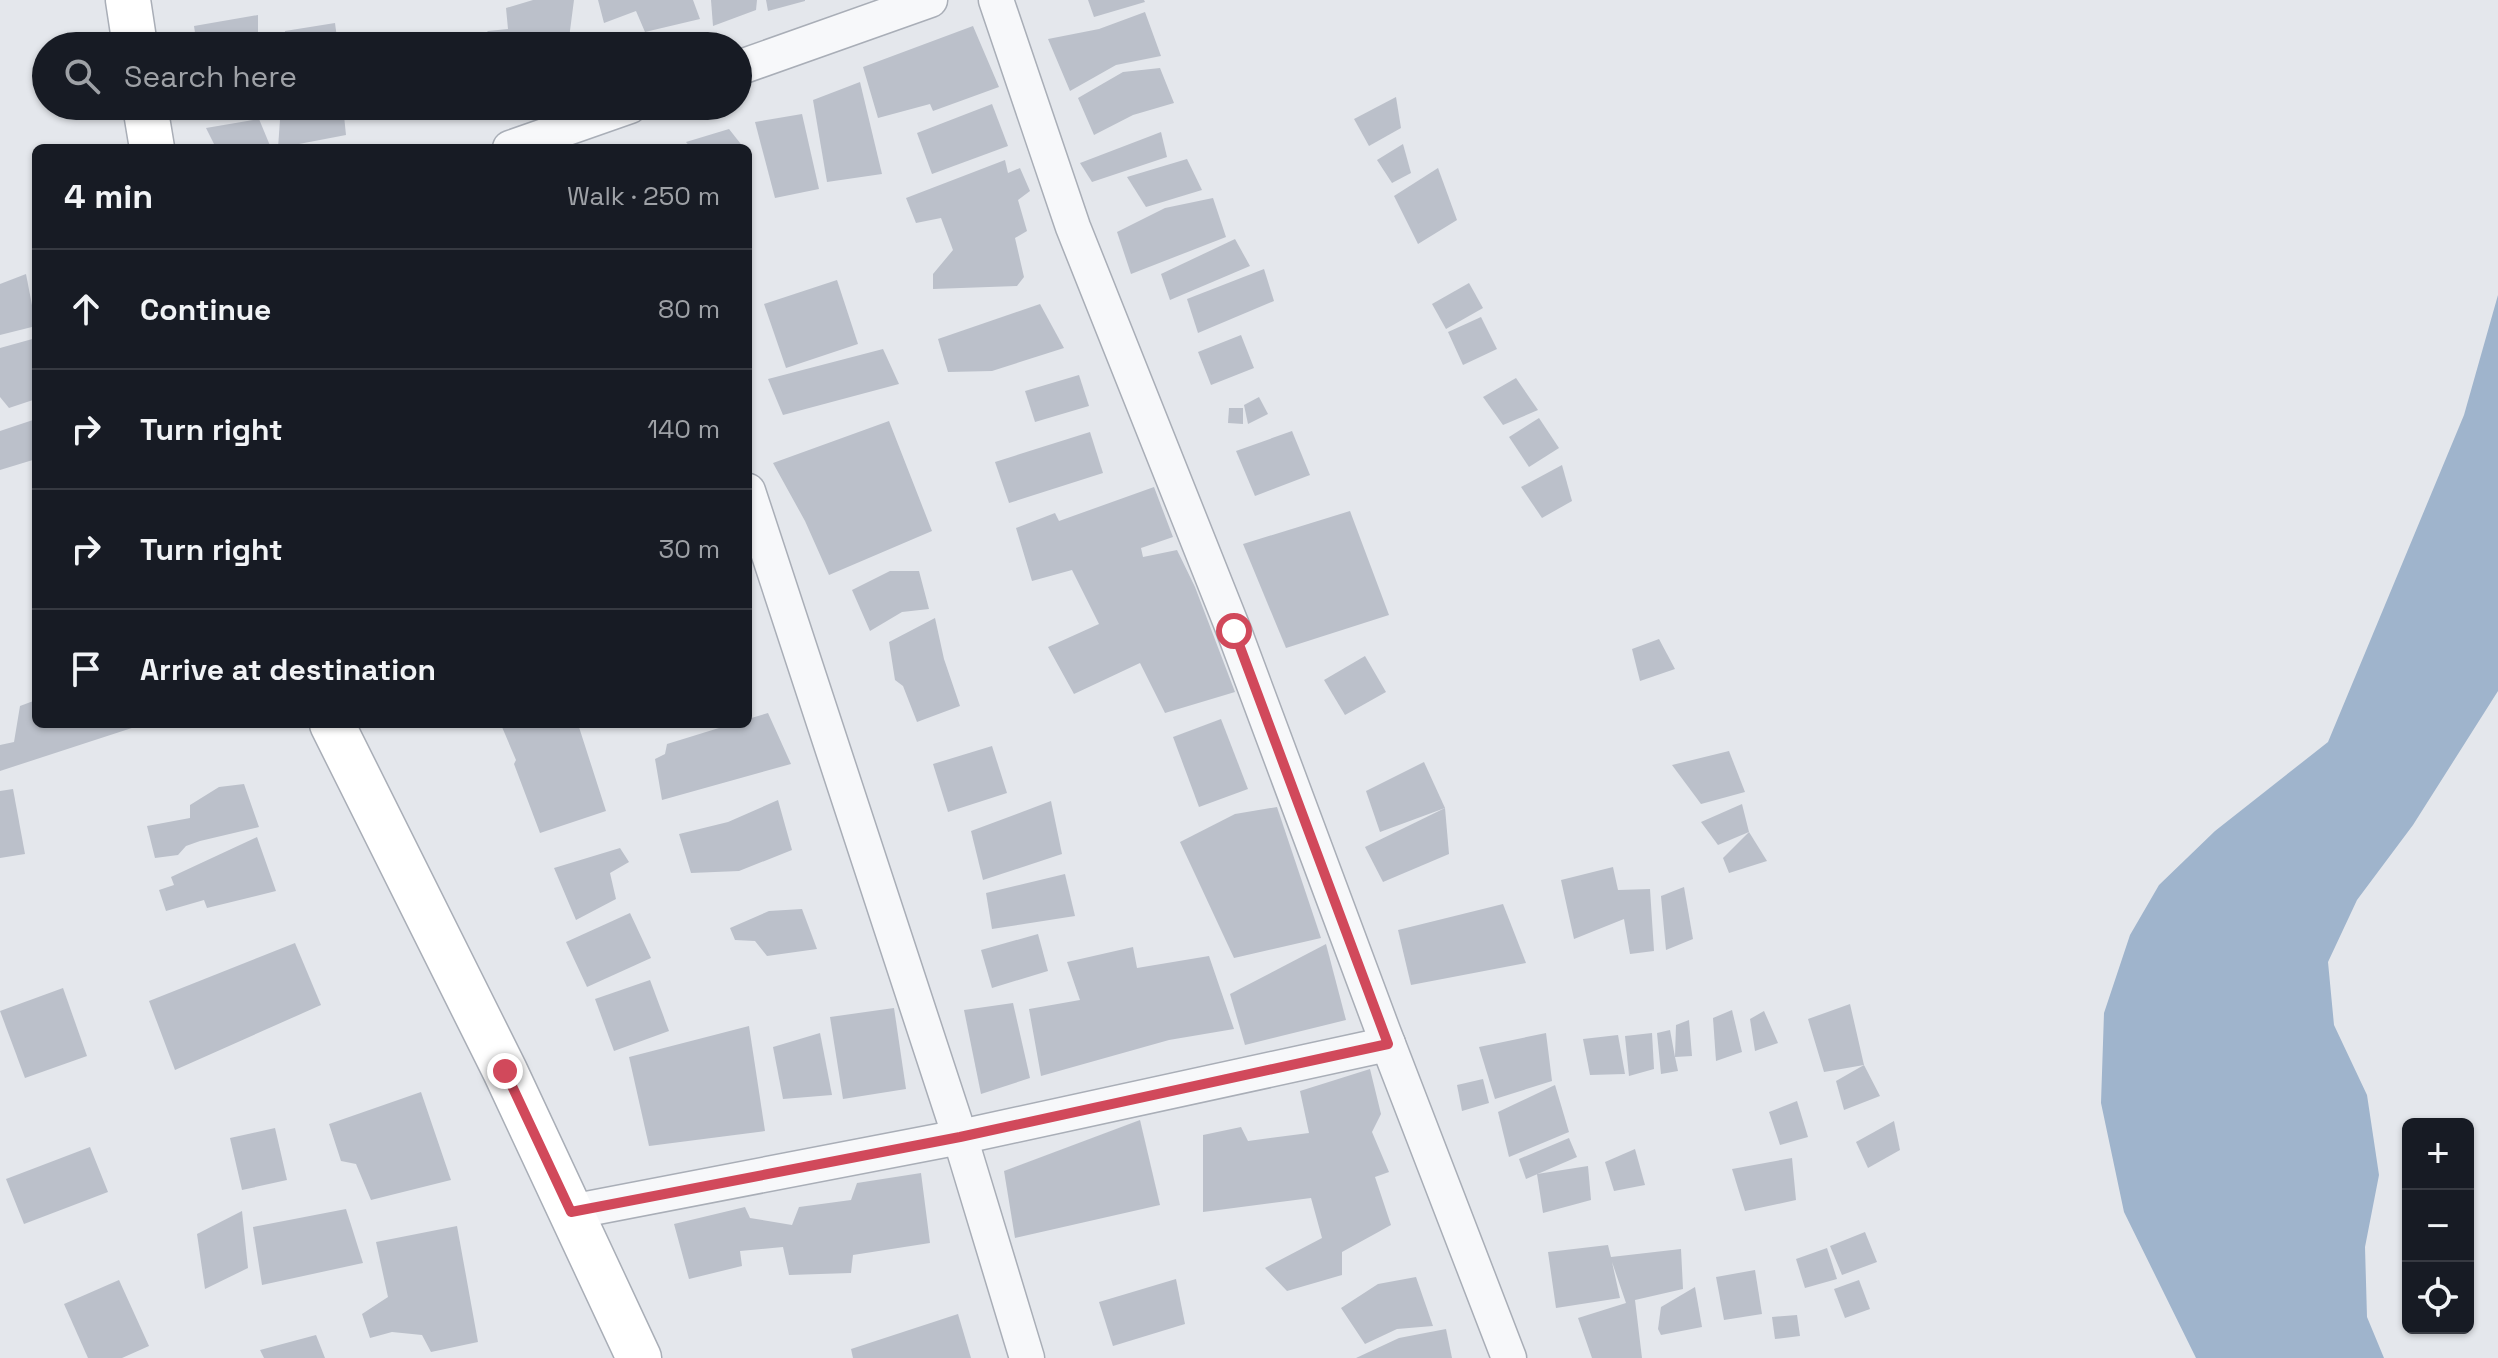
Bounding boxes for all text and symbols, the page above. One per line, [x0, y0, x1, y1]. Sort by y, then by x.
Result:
search box [32, 32, 752, 120]
icon: search [60, 54, 104, 98]
text: Search here [124, 57, 297, 96]
text: 4 min [64, 175, 153, 218]
text: Walk · 250 m [567, 179, 720, 213]
icon: ahead [64, 287, 108, 331]
text: Continue [140, 290, 271, 329]
text: 80 m [658, 292, 720, 326]
icon: right [64, 407, 108, 451]
text: Turn right [140, 410, 283, 449]
text: 140 m [647, 412, 720, 446]
icon: right [64, 527, 108, 571]
text: Turn right [140, 530, 283, 569]
text: 30 m [659, 532, 720, 566]
route start [1216, 613, 1252, 649]
icon: arrive [64, 647, 108, 691]
text: Arrive at destination [140, 650, 436, 689]
route end [487, 1053, 523, 1089]
map controls [2402, 1118, 2474, 1334]
button: + [2402, 1118, 2474, 1190]
button: − [2402, 1190, 2474, 1262]
button: locate [2402, 1262, 2474, 1334]

